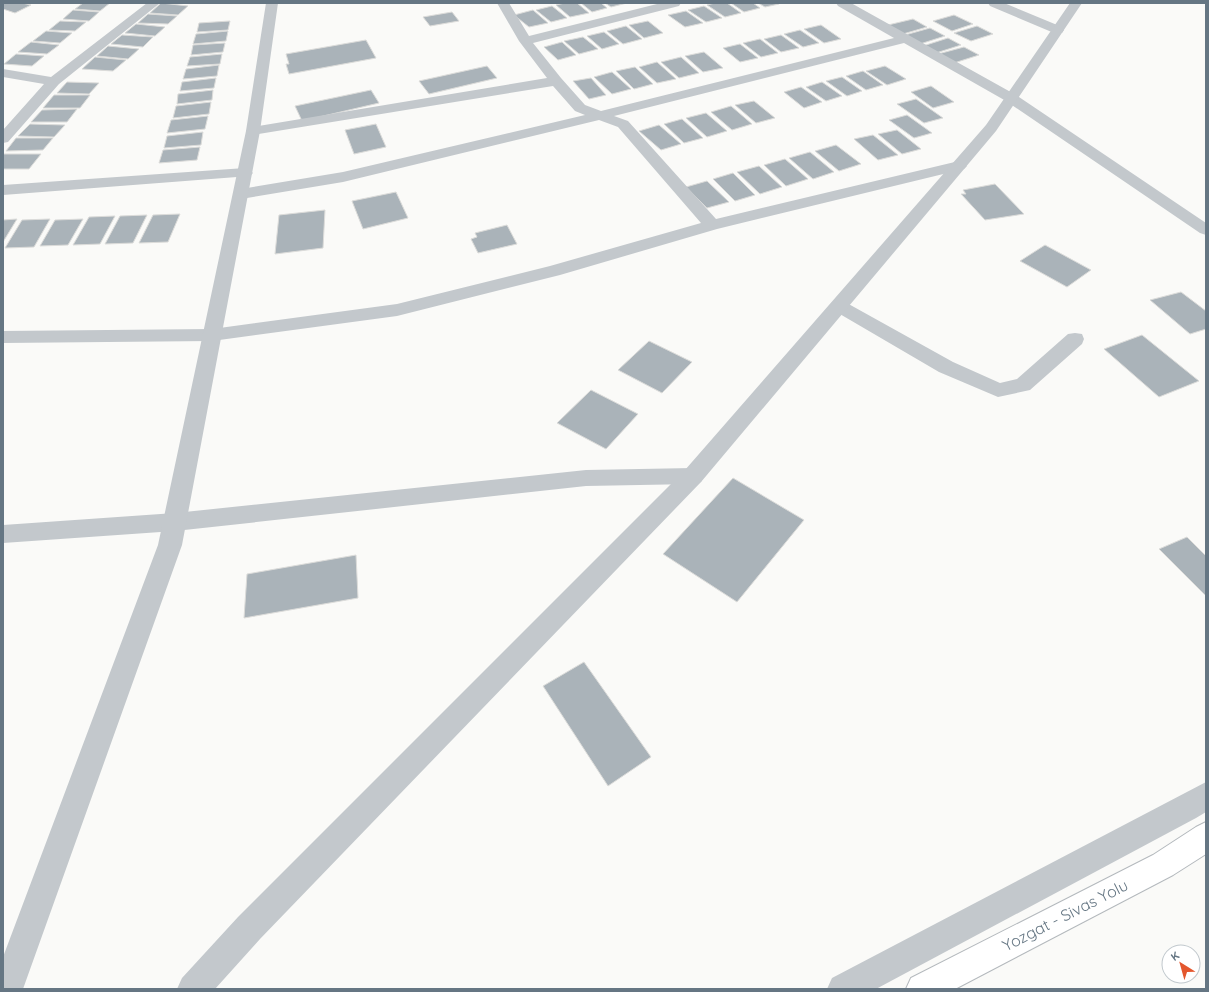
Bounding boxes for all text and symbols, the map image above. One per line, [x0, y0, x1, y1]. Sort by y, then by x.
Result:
street label: Yozgat - Sivas Yolu [999, 875, 1131, 955]
north arrow [1161, 944, 1201, 984]
text: K [1168, 948, 1182, 964]

